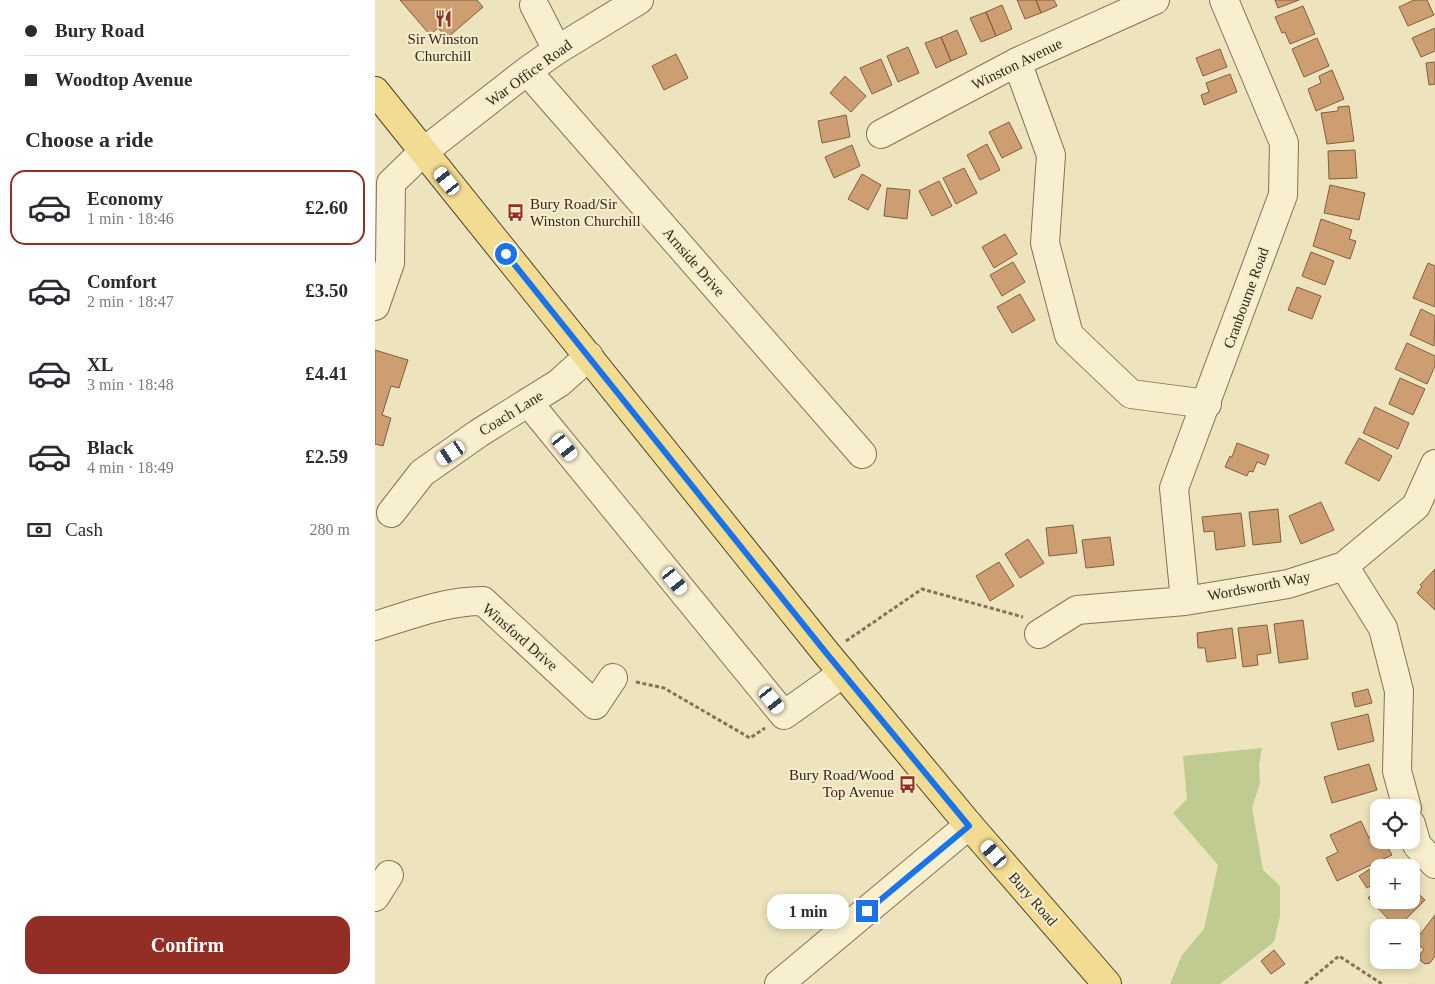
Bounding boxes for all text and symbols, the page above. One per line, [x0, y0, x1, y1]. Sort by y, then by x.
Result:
restaurant icon: Sir Winston Churchill [433, 8, 453, 28]
text: Bury Road [55, 20, 144, 41]
place label: Sir Winston Churchill [407, 31, 479, 64]
street label: Winston Avenue [969, 35, 1065, 93]
street label: War Office Road [483, 36, 575, 109]
text: Woodtop Avenue [55, 69, 192, 90]
text: Choose a ride [25, 127, 153, 152]
car [431, 165, 462, 197]
icon: car [27, 185, 72, 230]
text: Economy [87, 188, 163, 209]
place label: Bury Road/Sir Winston Churchill [530, 196, 641, 229]
text: £2.60 [305, 197, 348, 218]
bus stop icon: Bury Road/Sir Winston Churchill [506, 203, 526, 223]
text: 1 min · 18:46 [87, 210, 174, 227]
street label: Arnside Drive [660, 225, 728, 300]
route start [495, 243, 517, 265]
street label: Cranbourne Road [1220, 245, 1272, 351]
icon: car [27, 268, 72, 313]
text: Comfort [87, 271, 157, 292]
text: £3.50 [305, 280, 348, 301]
text: 2 min · 18:47 [87, 293, 174, 310]
icon: car [27, 351, 72, 396]
text: XL [87, 354, 113, 375]
text: £4.41 [305, 363, 348, 384]
text: 3 min · 18:48 [87, 376, 174, 393]
street label: Coach Lane [476, 387, 546, 439]
car [549, 431, 580, 463]
icon: car [27, 434, 72, 479]
text: Black [87, 437, 133, 458]
car [434, 438, 467, 468]
text: £2.59 [305, 446, 348, 467]
text: 4 min · 18:49 [87, 459, 174, 476]
icon: cash [25, 516, 53, 544]
text: Cash [65, 519, 103, 540]
text: 280 m [310, 521, 350, 538]
car [659, 565, 690, 597]
street label: Wordsworth Way [1206, 568, 1312, 604]
street label: Winsford Drive [479, 600, 561, 674]
car [756, 684, 787, 716]
place label: Bury Road/Wood Top Avenue [789, 767, 894, 800]
bus stop icon: Bury Road/Wood Top Avenue [898, 774, 918, 794]
map controls [1370, 799, 1420, 969]
button: locate [1370, 799, 1420, 849]
car [978, 838, 1009, 870]
button: + [1370, 859, 1420, 909]
street label: Bury Road [1006, 869, 1061, 929]
callout: 1 min [767, 894, 849, 928]
route end [856, 900, 878, 922]
text: 1 min [789, 903, 827, 920]
button: Confirm [25, 916, 350, 974]
button: − [1370, 919, 1420, 969]

